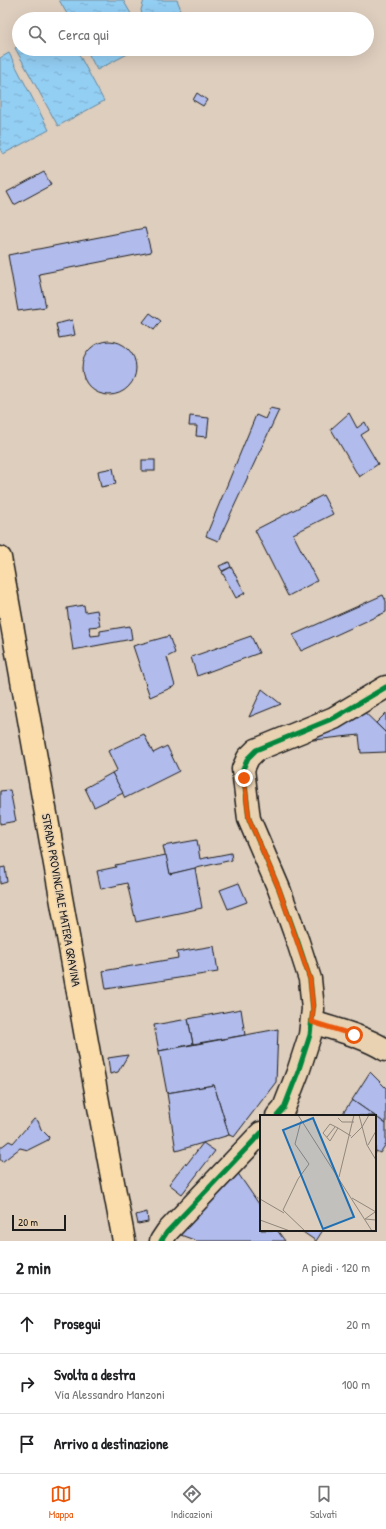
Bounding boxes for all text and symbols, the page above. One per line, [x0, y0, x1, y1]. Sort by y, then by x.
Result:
search box [12, 12, 374, 56]
icon: search [26, 23, 48, 45]
text: Cerca qui [58, 24, 109, 45]
route end [235, 769, 253, 787]
street label: STRADA PROVINCIALE MATERA GRAVINA [38, 812, 85, 988]
route start [345, 1026, 363, 1044]
inset map [260, 1115, 376, 1231]
scale bar [12, 1213, 66, 1232]
text: 20 m [18, 1215, 38, 1229]
text: 2 min [16, 1256, 51, 1279]
text: A piedi · 120 m [302, 1258, 370, 1276]
icon: ahead [16, 1313, 38, 1335]
text: Prosegui [54, 1313, 101, 1334]
text: 20 m [346, 1315, 370, 1333]
text: Svolta a destra [54, 1364, 135, 1385]
icon: right [16, 1373, 38, 1395]
text: 100 m [342, 1375, 370, 1393]
text: Vía Alessandro Manzoni [54, 1385, 165, 1403]
icon: arrive [16, 1433, 38, 1455]
text: Arrivo a destinazione [54, 1433, 168, 1454]
tab: Mappa [49, 1483, 73, 1521]
tab: Indicazioni [171, 1483, 213, 1521]
tab: Salvati [310, 1483, 337, 1521]

